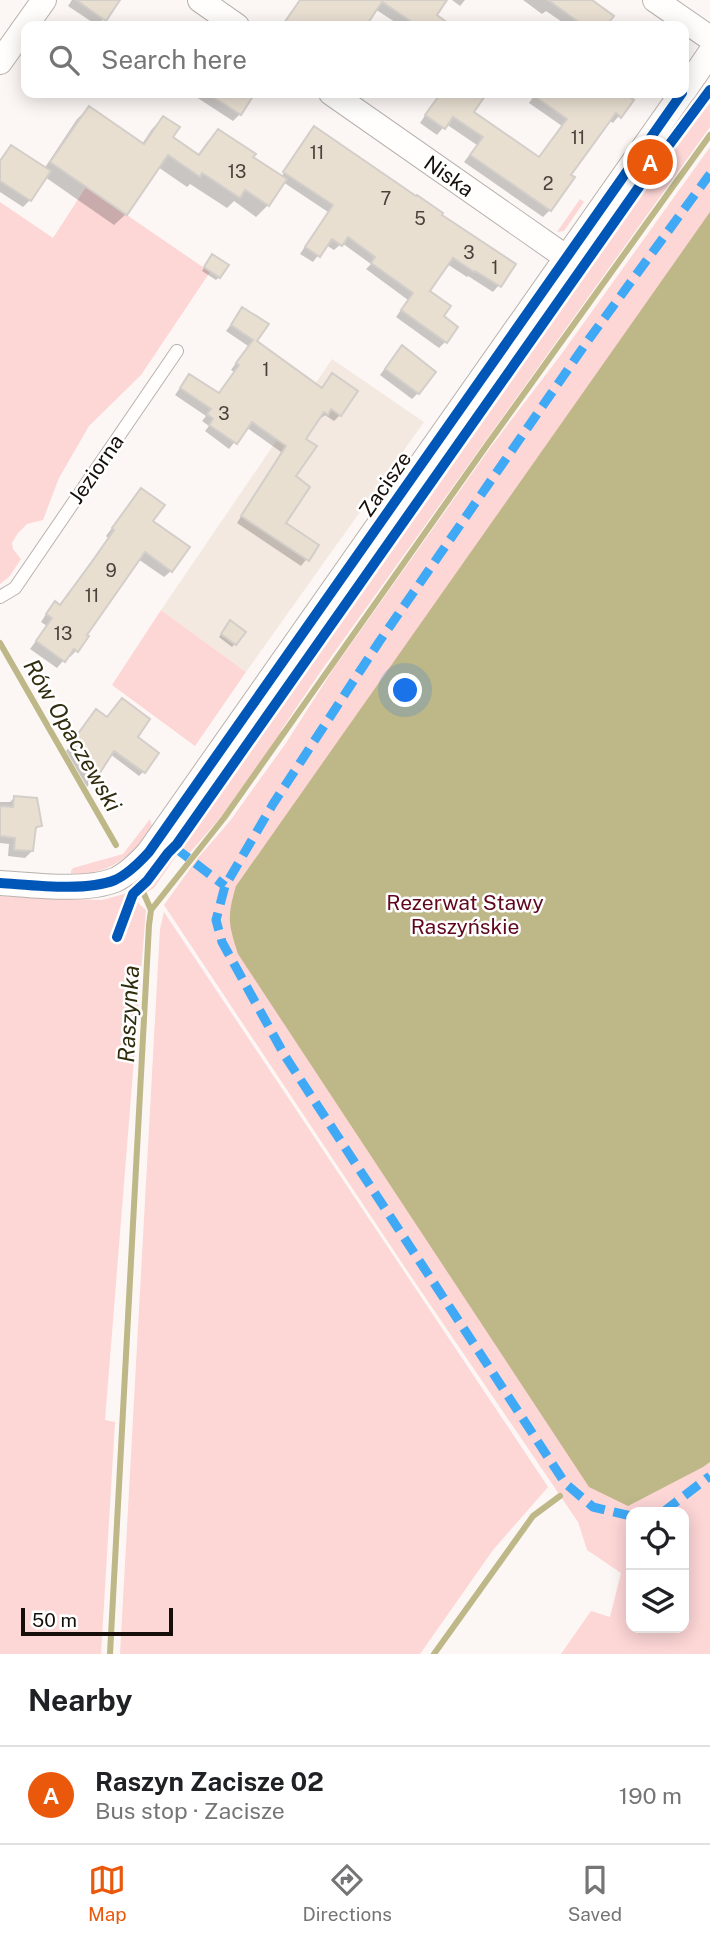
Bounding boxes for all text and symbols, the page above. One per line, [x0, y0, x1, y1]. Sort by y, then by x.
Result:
search box [21, 21, 689, 98]
icon: search [45, 41, 83, 79]
text: Search here [101, 44, 247, 75]
house number: 11 [571, 127, 585, 148]
pin: A [627, 136, 673, 188]
house number: 11 [310, 142, 324, 163]
street label: Niska [419, 150, 479, 202]
house number: 13 [228, 161, 246, 182]
house number: 2 [543, 173, 553, 194]
house number: 7 [381, 188, 391, 209]
house number: 5 [414, 208, 426, 229]
house number: 3 [463, 242, 475, 263]
house number: 1 [491, 257, 499, 278]
house number: 1 [262, 359, 270, 380]
house number: 3 [218, 403, 230, 424]
street label: Jeziorna [63, 430, 129, 508]
street label: Zacisze [354, 447, 416, 521]
house number: 9 [105, 560, 117, 581]
house number: 11 [85, 585, 99, 606]
house number: 13 [54, 623, 72, 644]
water label: Rów Opaczewski [18, 654, 128, 816]
your location [388, 673, 422, 707]
park label: Rezerwat Stawy Raszyńskie [386, 890, 544, 939]
water label: Raszynka [112, 965, 144, 1063]
map controls [626, 1507, 689, 1633]
button: locate [626, 1507, 689, 1570]
button: layers [626, 1570, 689, 1633]
scale bar [21, 1605, 173, 1637]
text: 50 m [32, 1609, 77, 1631]
text: Nearby [28, 1682, 132, 1718]
text: Raszyn Zacisze 02 [95, 1766, 324, 1797]
text: A [43, 1782, 59, 1809]
text: 190 m [619, 1782, 682, 1809]
text: Bus stop · Zacisze [95, 1797, 285, 1824]
tab: Map [88, 1861, 127, 1925]
tab: Directions [303, 1861, 392, 1925]
tab: Saved [568, 1861, 622, 1925]

